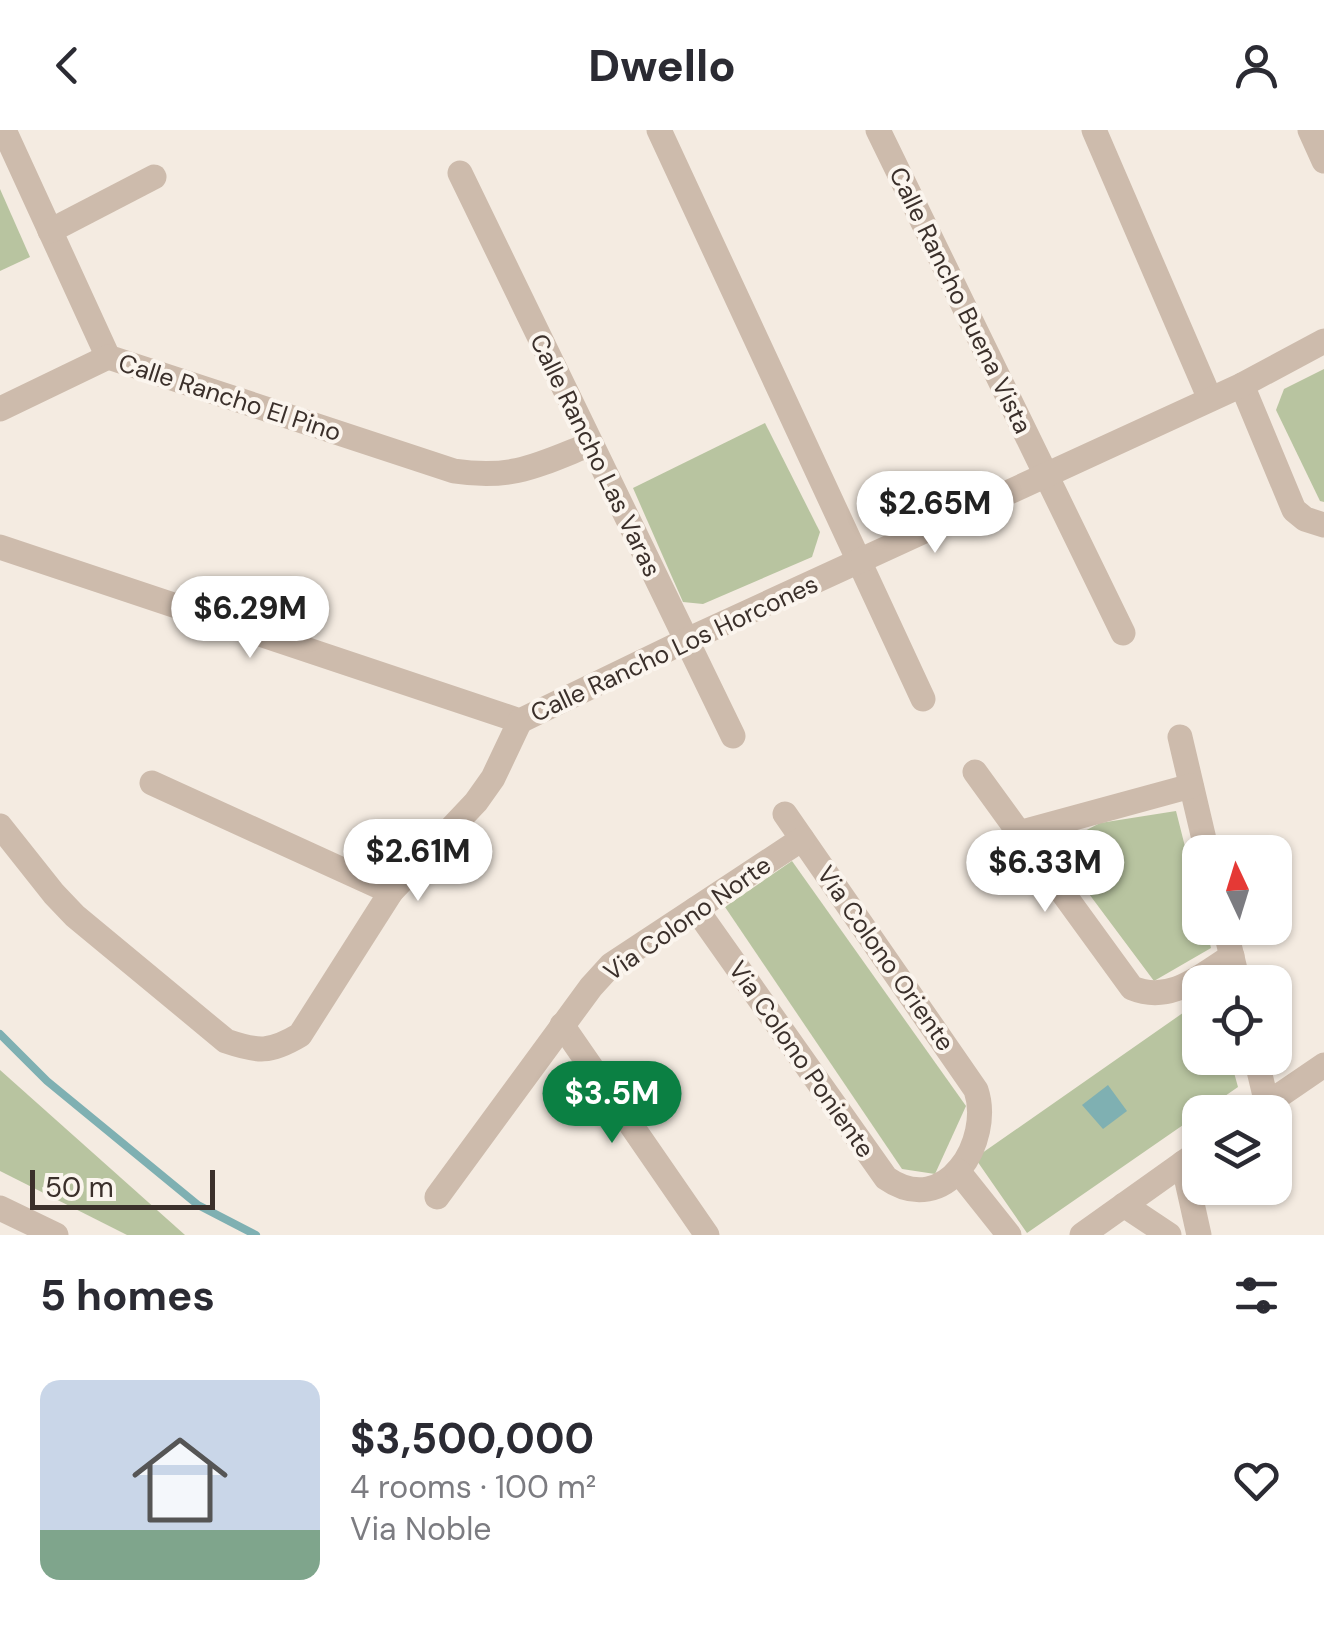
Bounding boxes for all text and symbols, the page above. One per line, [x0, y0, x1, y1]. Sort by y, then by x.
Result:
text: Dwello [588, 36, 736, 95]
icon: back [40, 38, 95, 93]
icon: person [1229, 38, 1284, 93]
street label: Calle Rancho Buena Vista [882, 162, 1039, 439]
street label: Calle Rancho Las Varas [522, 328, 669, 582]
street label: Calle Rancho El Pino [114, 346, 345, 449]
pin: $2.65M [854, 471, 1016, 556]
text: $2.65M [879, 482, 991, 524]
street label: Calle Rancho Los Horcones [525, 567, 823, 730]
pin: $6.29M [169, 576, 331, 661]
text: $6.29M [193, 587, 307, 629]
pin: $2.61M [337, 819, 499, 904]
text: $2.61M [365, 830, 471, 872]
pin: $6.33M [964, 830, 1126, 915]
north arrow [1182, 835, 1292, 945]
map controls [1182, 835, 1292, 1205]
text: $6.33M [988, 841, 1102, 883]
street label: Via Colono Norte [597, 848, 777, 988]
street label: Via Colono Oriente [809, 859, 962, 1057]
street label: Via Colono Poniente [721, 954, 882, 1164]
button: locate [1182, 965, 1292, 1075]
pin: $3.5M [542, 1061, 682, 1146]
text: $3.5M [565, 1072, 659, 1114]
button: layers [1182, 1095, 1292, 1205]
scale bar [30, 1165, 215, 1210]
text: 50 m [45, 1169, 114, 1206]
text: 5 homes [40, 1268, 215, 1323]
icon: filters [1229, 1268, 1284, 1323]
text: $3,500,000 [350, 1411, 594, 1466]
icon: home [120, 1420, 240, 1540]
icon: heart [1229, 1453, 1284, 1508]
text: 4 rooms · 100 m² [350, 1466, 596, 1508]
text: Via Noble [350, 1508, 491, 1550]

